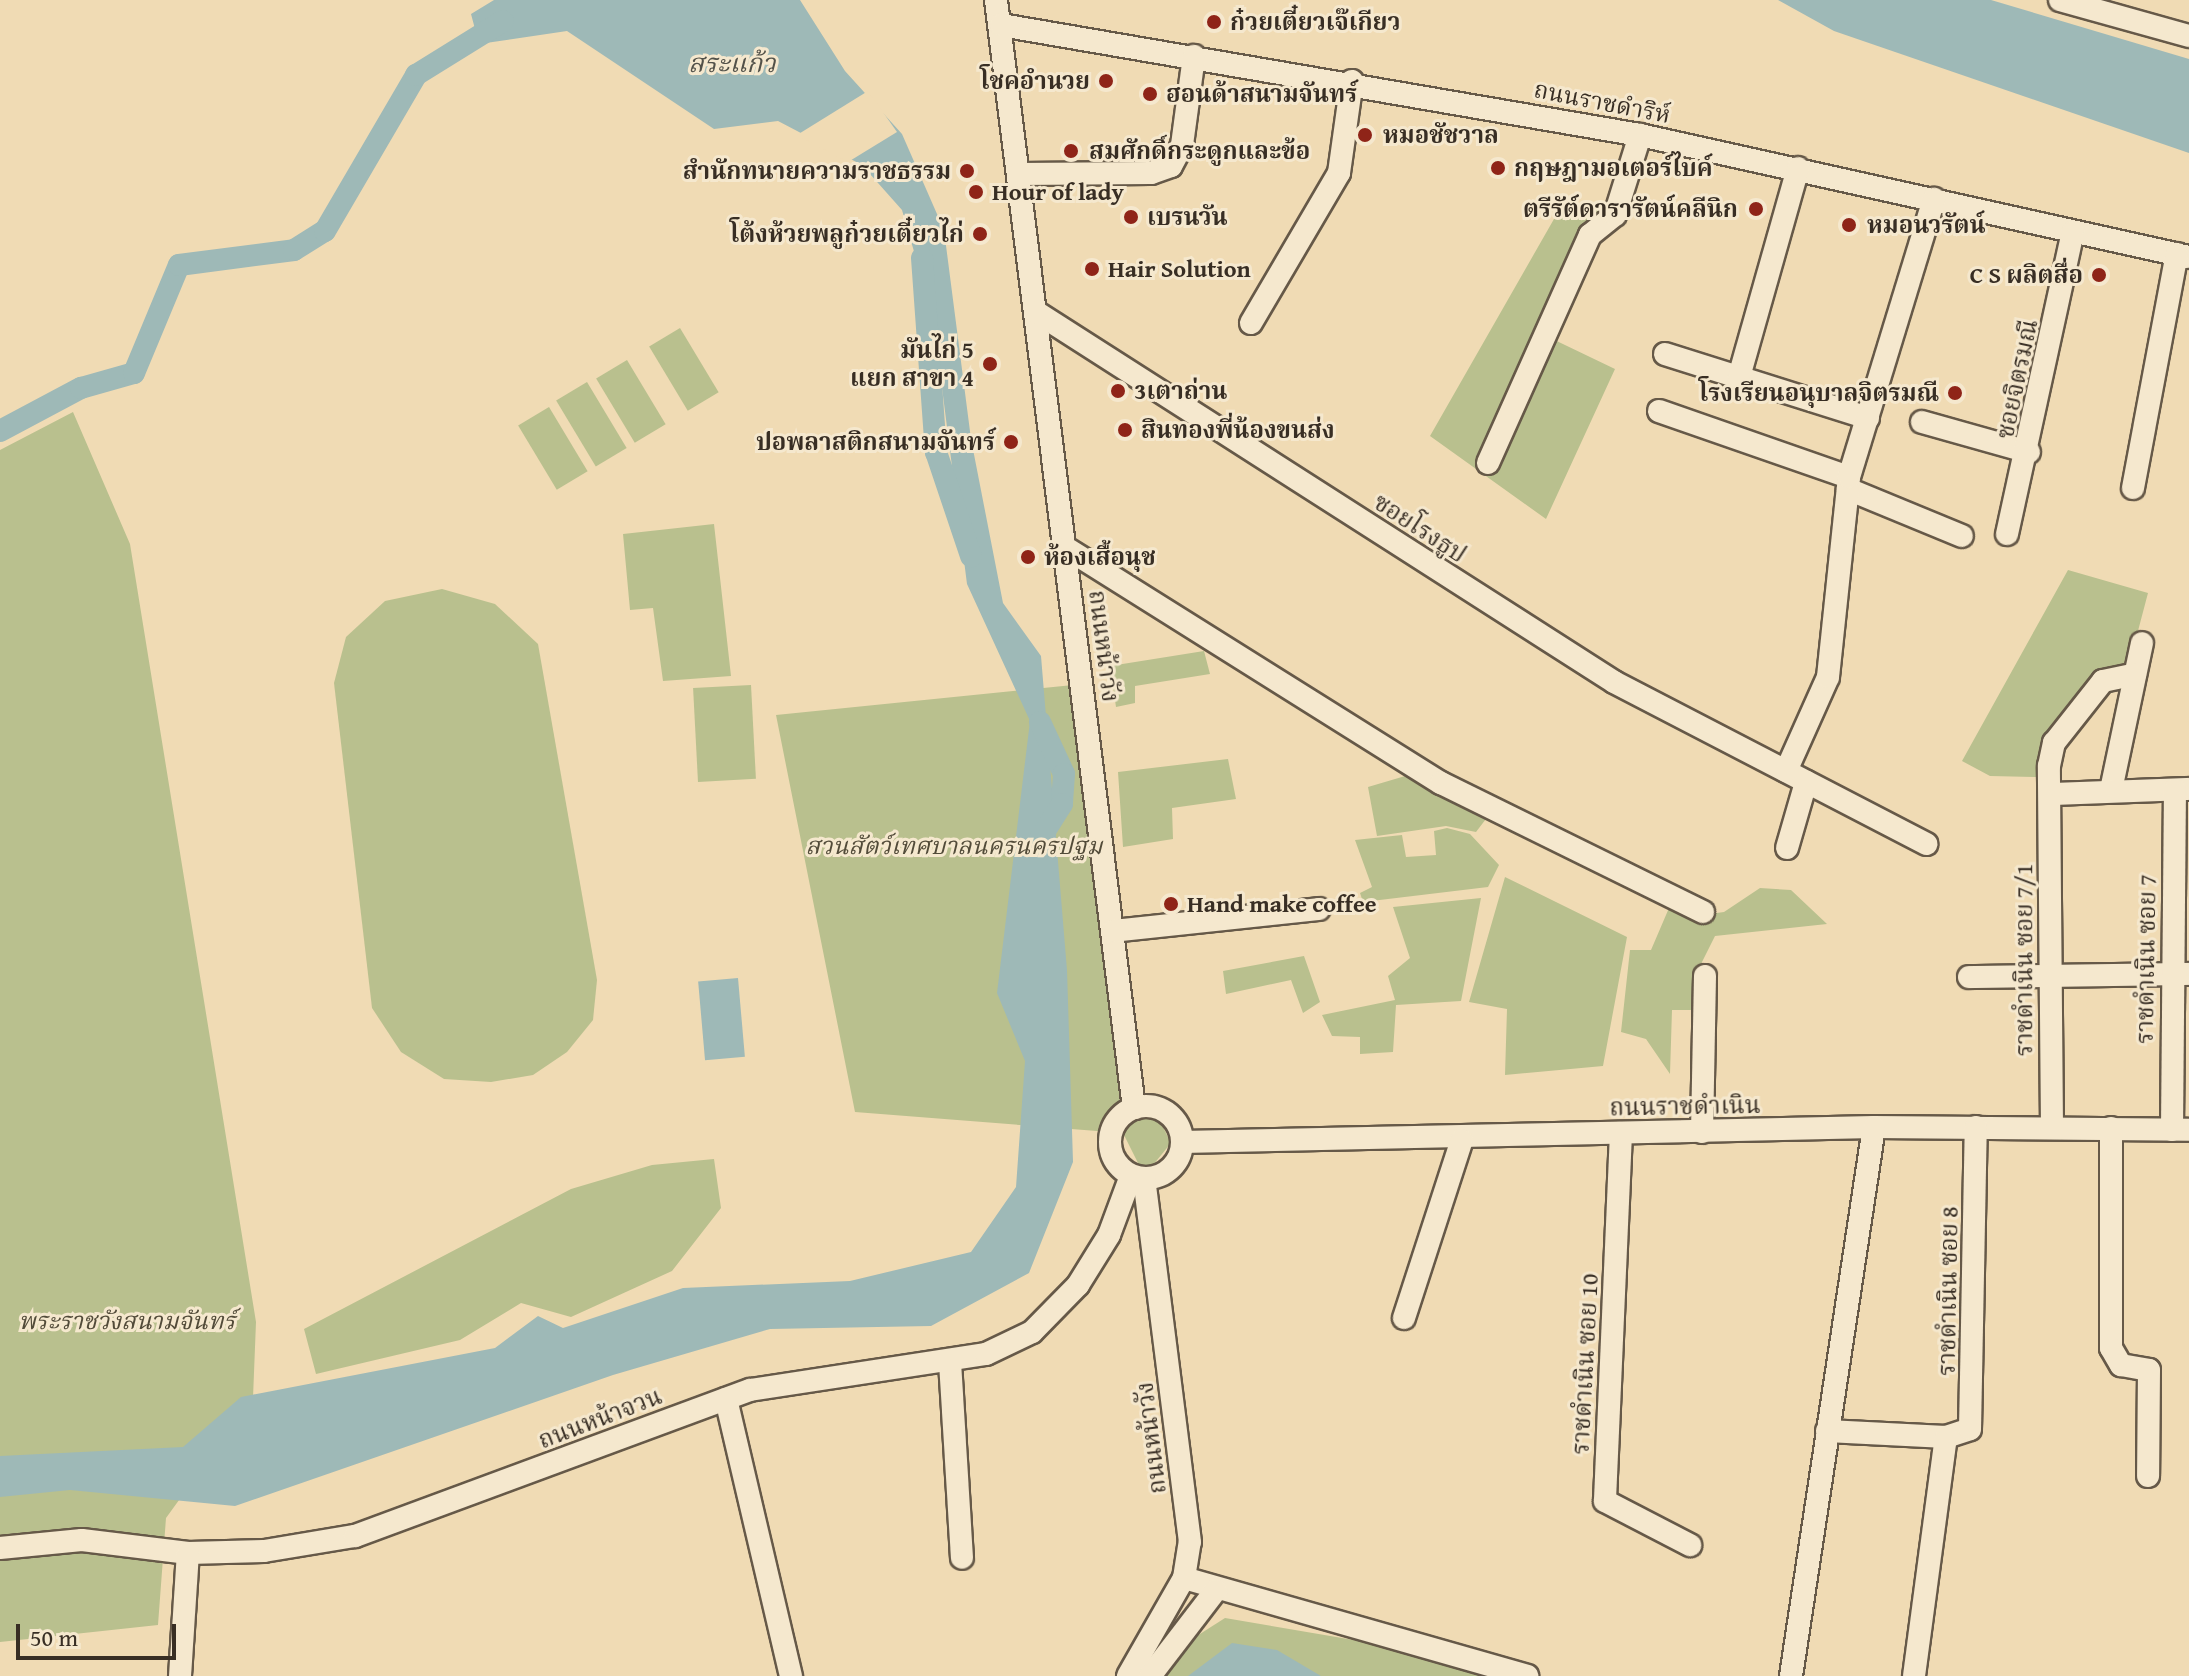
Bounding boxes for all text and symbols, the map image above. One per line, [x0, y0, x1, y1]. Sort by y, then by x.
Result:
place label: ก๋วยเตี๋ยวเจ๊เกียว [1230, 8, 1400, 36]
marker: ก๋วยเตี๋ยวเจ๊เกียว [1205, 13, 1223, 31]
water label: สระแก้ว [688, 47, 776, 79]
place label: โชคอำนวย [980, 67, 1090, 95]
marker: โชคอำนวย [1097, 72, 1115, 90]
street label: ถนนราชดำริห์ [1531, 75, 1673, 129]
place label: ฮอนด้าสนามจันทร์ [1166, 80, 1357, 108]
marker: ฮอนด้าสนามจันทร์ [1141, 85, 1159, 103]
place label: หมอชัชวาล [1383, 121, 1499, 149]
marker: หมอชัชวาล [1354, 124, 1376, 146]
place label: สมศักดิ์กระดูกและข้อ [1089, 137, 1310, 165]
marker: สมศักดิ์กระดูกและข้อ [1060, 140, 1082, 162]
place label: กฤษฎามอเตอร์ไบค์ [1514, 154, 1713, 182]
place label: สำนักทนายความราชธรรม [683, 157, 951, 185]
marker: กฤษฎามอเตอร์ไบค์ [1489, 159, 1507, 177]
marker: สำนักทนายความราชธรรม [958, 162, 976, 180]
place label: Hour of lady [992, 178, 1124, 206]
marker: Hour of lady [967, 183, 985, 201]
place label: ตรีรัต์ดารารัตน์คลีนิก [1523, 195, 1738, 223]
marker: ตรีรัต์ดารารัตน์คลีนิก [1745, 198, 1767, 220]
place label: เบรนวัน [1147, 203, 1228, 231]
marker: เบรนวัน [1122, 208, 1140, 226]
place label: หมอนวรัตน์ [1867, 211, 1985, 239]
marker: หมอนวรัตน์ [1838, 214, 1860, 236]
place label: โต้งห้วยพลูก๋วยเตี๋ยวไก่ [730, 220, 964, 248]
marker: โต้งห้วยพลูก๋วยเตี๋ยวไก่ [971, 225, 989, 243]
place label: Hair Solution [1108, 255, 1251, 283]
marker: Hair Solution [1083, 260, 1101, 278]
place label: C S ผลิตสื่อ [1970, 261, 2083, 289]
marker: C S ผลิตสื่อ [2090, 266, 2108, 284]
street label: ซอยจิตรมณี [1990, 317, 2044, 441]
place label: มันไก่ 5 แยก สาขา 4 [850, 336, 974, 392]
marker: มันไก่ 5 แยก สาขา 4 [981, 355, 999, 373]
place label: 3เตาถ่าน [1134, 377, 1227, 405]
place label: โรงเรียนอนุบาลจิตรมณี [1699, 379, 1939, 407]
marker: 3เตาถ่าน [1109, 382, 1127, 400]
marker: โรงเรียนอนุบาลจิตรมณี [1946, 384, 1964, 402]
place label: สินทองพี่น้องขนส่ง [1141, 416, 1335, 444]
marker: สินทองพี่น้องขนส่ง [1116, 421, 1134, 439]
place label: ปอพลาสติกสนามจันทร์ [756, 428, 995, 456]
marker: ปอพลาสติกสนามจันทร์ [1002, 433, 1020, 451]
street label: ซอยโรงธูป [1368, 487, 1472, 569]
place label: ห้องเสื้อนุช [1044, 543, 1156, 571]
marker: ห้องเสื้อนุช [1019, 548, 1037, 566]
street label: ถนนหน้าวัง [1083, 588, 1125, 704]
park label: สวนสัตว์เทศบาลนครนครปฐม [806, 832, 1102, 860]
street label: ราชดำเนิน ซอย 7/1 [2010, 864, 2038, 1056]
street label: ราชดำเนิน ซอย 7 [2130, 874, 2162, 1044]
place label: Hand make coffee [1187, 890, 1376, 918]
marker: Hand make coffee [1162, 895, 1180, 913]
street label: ถนนราชดำเนิน [1609, 1090, 1761, 1122]
street label: ราชดำเนิน ซอย 8 [1932, 1206, 1964, 1376]
street label: ราชดำเนิน ซอย 10 [1566, 1273, 1604, 1455]
park label: พระราชวังสนามจันทร์ [18, 1307, 236, 1335]
street label: ถนนหน้าวัง [1130, 1380, 1172, 1496]
street label: ถนนหน้าจวน [534, 1381, 666, 1455]
scale bar [20, 1608, 180, 1658]
text: 50 m [30, 1620, 78, 1655]

